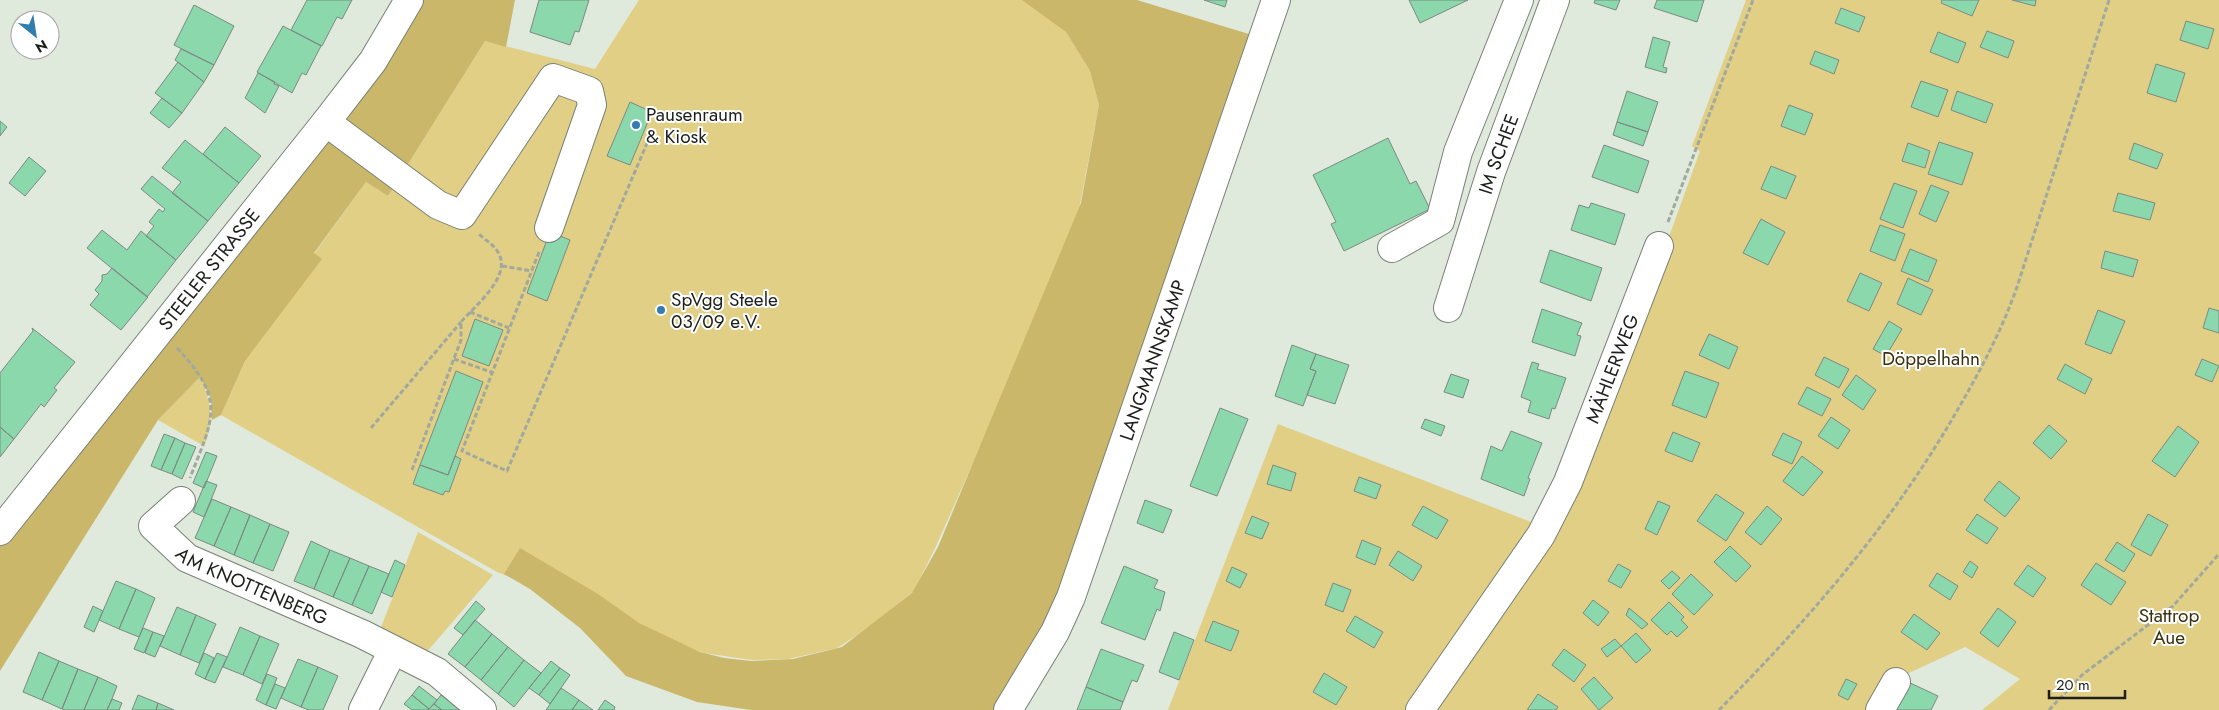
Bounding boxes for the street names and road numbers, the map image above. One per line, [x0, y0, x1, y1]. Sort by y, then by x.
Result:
street label: IM SCHEE [1471, 110, 1525, 198]
street label: STEELER STRASSE [152, 202, 266, 336]
street label: LANGMANNSKAMP [1112, 276, 1192, 444]
street label: MÄHLERWEG [1578, 310, 1645, 427]
street label: AM KNOTTENBERG [170, 541, 332, 631]

